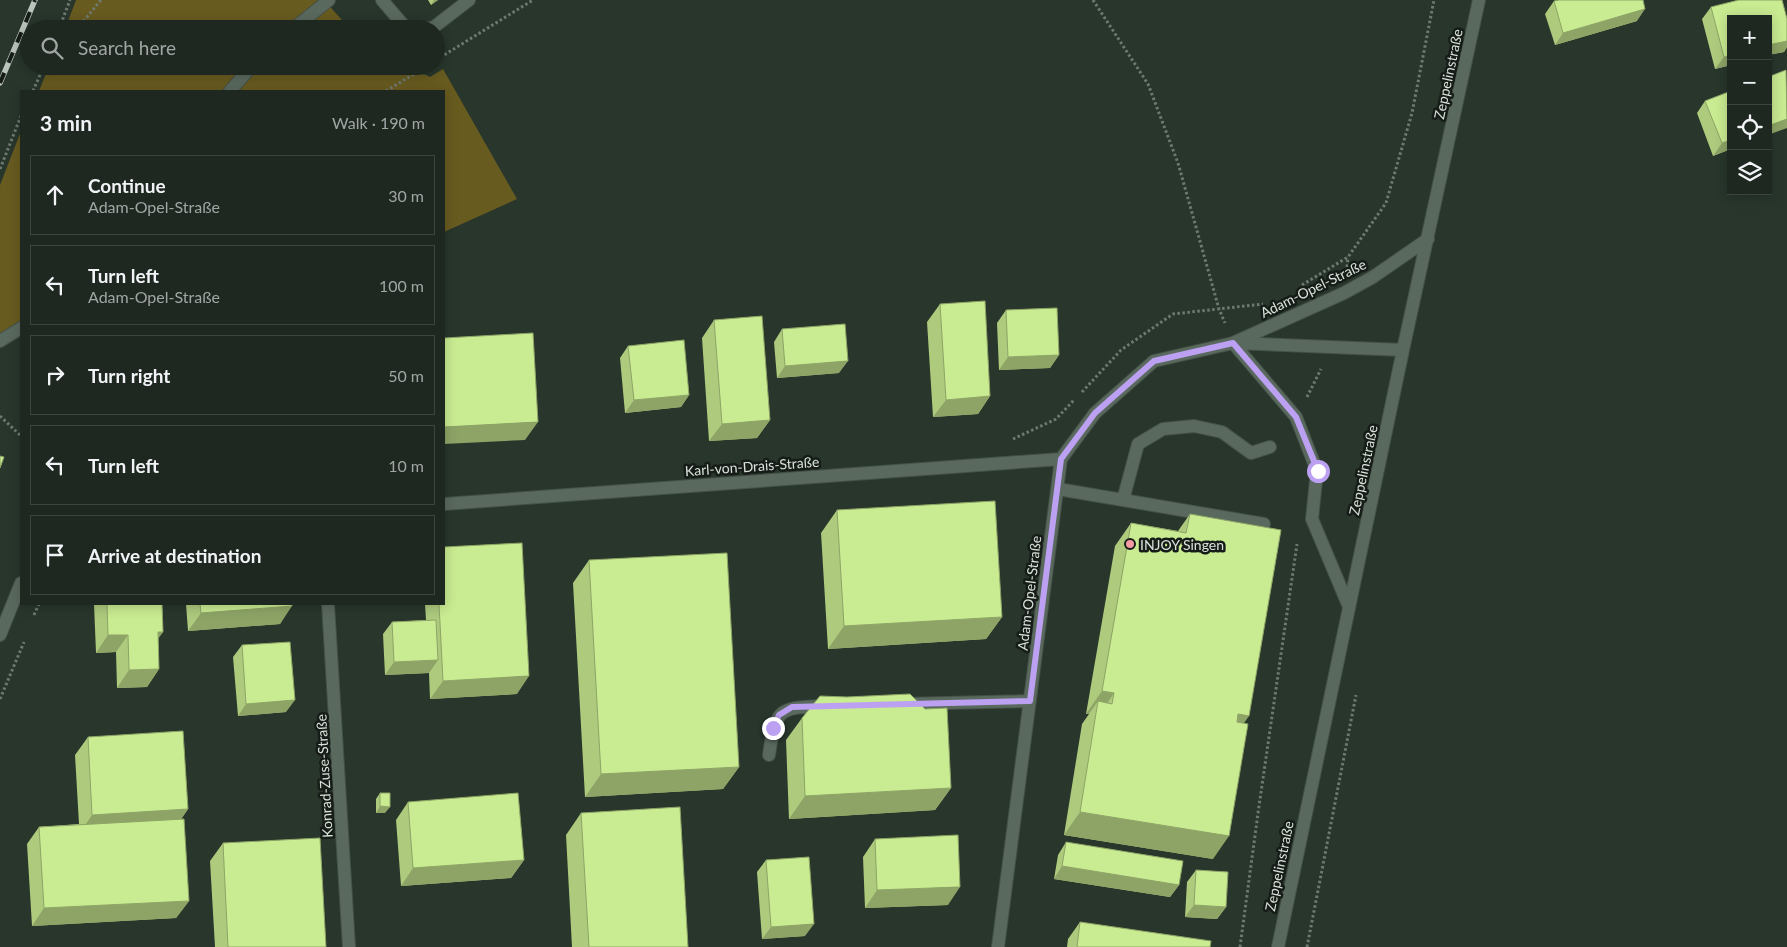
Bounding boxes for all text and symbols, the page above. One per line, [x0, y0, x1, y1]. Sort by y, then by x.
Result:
map controls [1727, 15, 1772, 195]
button: + [1727, 15, 1772, 60]
search box [20, 20, 445, 75]
street label: Zeppelinstraße [1430, 27, 1466, 121]
icon: search [38, 34, 66, 62]
text: Search here [78, 36, 176, 59]
button: − [1727, 60, 1772, 105]
button: locate [1727, 105, 1772, 150]
text: 3 min [40, 110, 92, 135]
text: Walk · 190 m [332, 113, 425, 132]
button: layers [1727, 150, 1772, 195]
text: Continue [88, 174, 166, 197]
icon: ahead [41, 181, 69, 209]
text: 30 m [388, 186, 424, 205]
text: Adam-Opel-Straße [88, 197, 220, 216]
street label: Adam-Opel-Straße [1257, 255, 1369, 321]
text: Turn left [88, 264, 159, 287]
icon: left [41, 271, 69, 299]
text: 100 m [379, 276, 424, 295]
text: Adam-Opel-Straße [88, 287, 220, 306]
icon: right [41, 361, 69, 389]
text: Turn right [88, 364, 170, 387]
text: 50 m [388, 366, 424, 385]
street label: Zeppelinstraße [1345, 423, 1381, 517]
icon: left [41, 451, 69, 479]
street label: Karl-von-Drais-Straße [684, 453, 820, 479]
text: Turn left [88, 454, 159, 477]
text: 10 m [388, 456, 424, 475]
route start [1307, 460, 1330, 483]
street label: Adam-Opel-Straße [1014, 535, 1044, 651]
place label: INJOY Singen [1140, 536, 1224, 553]
marker: INJOY Singen [1124, 538, 1136, 550]
icon: arrive [41, 541, 69, 569]
text: Arrive at destination [88, 544, 261, 567]
street label: Konrad-Zuse-Straße [312, 714, 336, 838]
route end [762, 717, 785, 740]
street label: Zeppelinstraße [1261, 819, 1297, 913]

